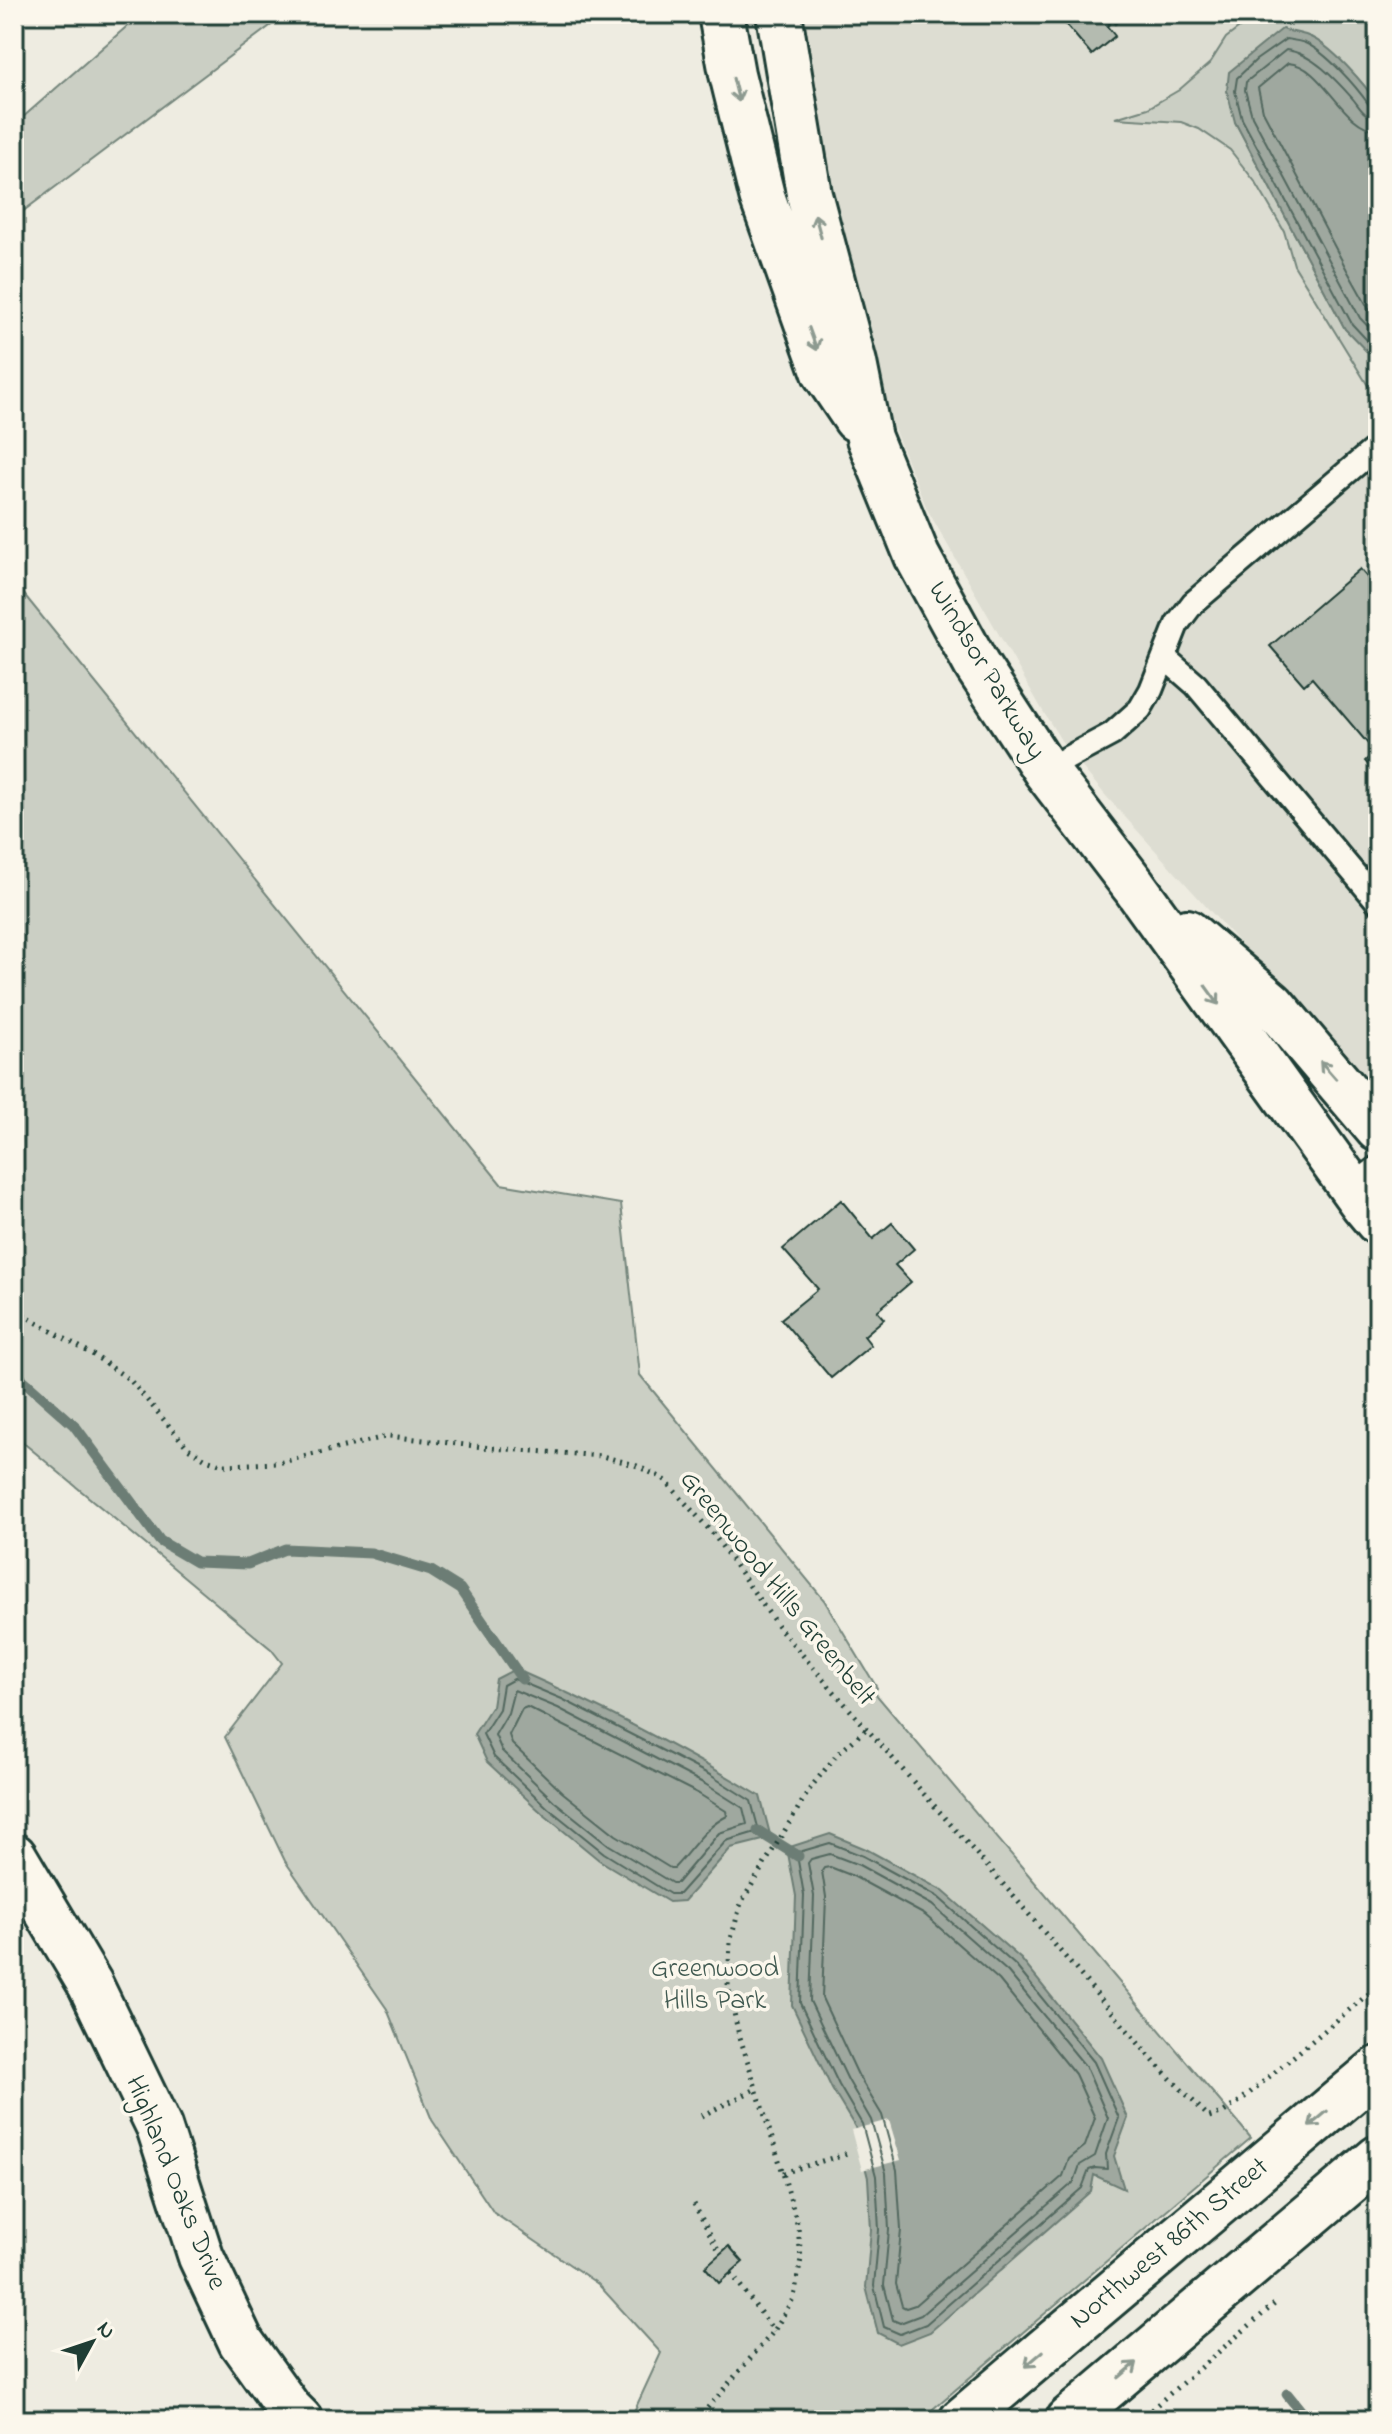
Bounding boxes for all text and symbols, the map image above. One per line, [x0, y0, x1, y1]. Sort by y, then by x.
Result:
one-way arrow [730, 77, 745, 103]
one-way arrow [809, 214, 824, 240]
one-way arrow [806, 326, 821, 351]
street label: Windsor Parkway [916, 574, 1056, 768]
one-way arrow [1203, 984, 1220, 1005]
one-way arrow [1319, 1060, 1337, 1080]
street label: Greenwood Hills Greenbelt [669, 1462, 885, 1716]
park label: Greenwood Hills Park [651, 1949, 779, 2022]
street label: Highland Oaks Drive [113, 2070, 237, 2297]
one-way arrow [1309, 2110, 1329, 2128]
street label: Northwest 86th Street [1061, 2148, 1279, 2340]
north arrow [52, 2302, 132, 2382]
text: N [88, 2315, 122, 2347]
one-way arrow [1024, 2350, 1045, 2368]
one-way arrow [1117, 2361, 1137, 2379]

